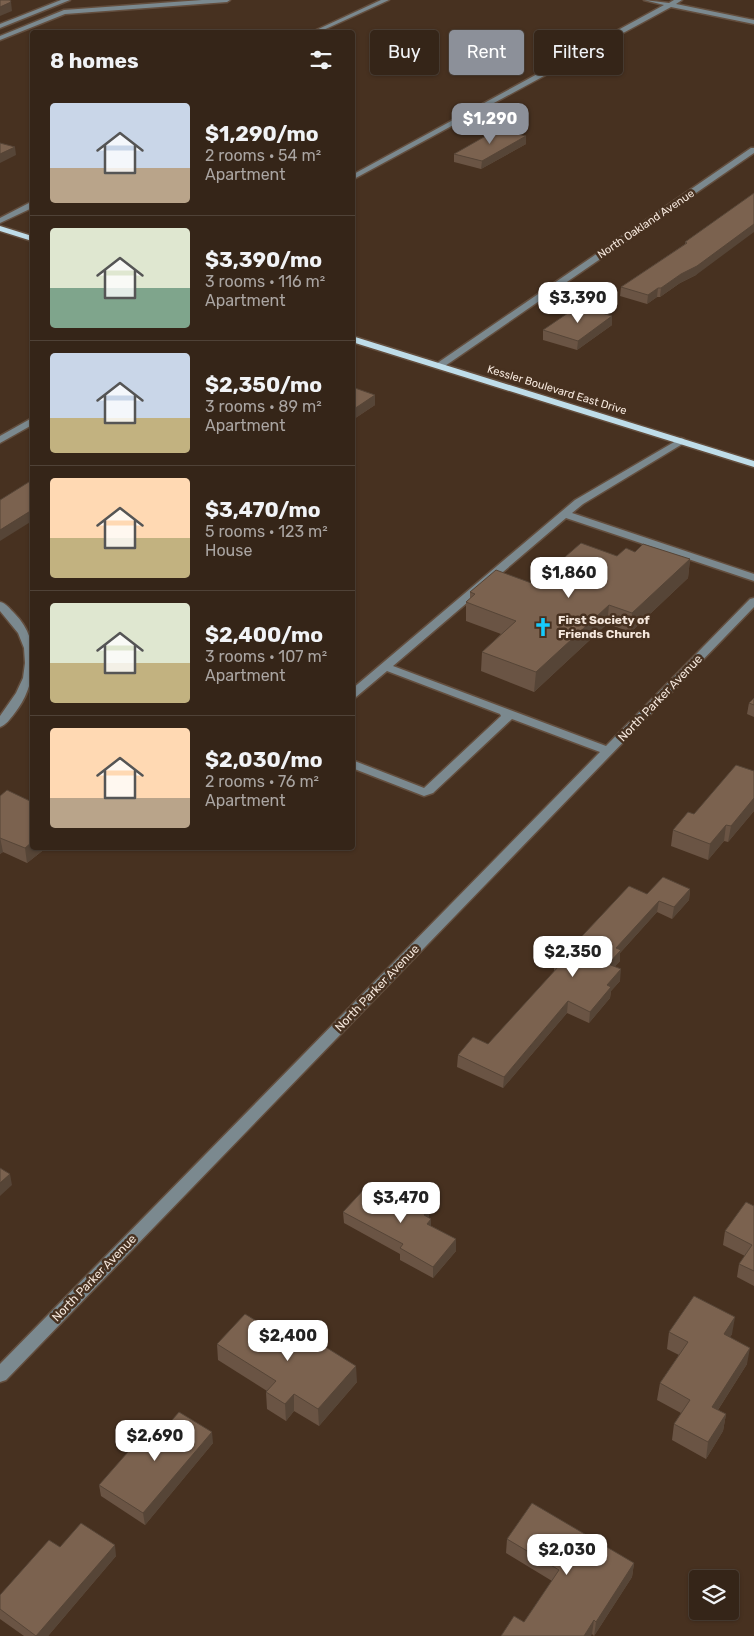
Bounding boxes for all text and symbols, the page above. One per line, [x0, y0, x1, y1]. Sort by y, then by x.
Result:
chip: Buy [370, 30, 439, 75]
chip: Rent [449, 30, 524, 75]
chip: Filters [534, 30, 623, 75]
icon: filters [307, 46, 335, 74]
text: 8 homes [50, 48, 139, 73]
pin: $1,290 [449, 102, 531, 145]
text: $1,290 [463, 109, 517, 128]
text: $1,290/mo [205, 121, 319, 146]
icon: home [90, 123, 150, 183]
text: 2 rooms · 54 m² [205, 146, 321, 165]
text: Apartment [205, 165, 285, 184]
street label: North Oakland Avenue [595, 187, 697, 261]
text: $3,390/mo [205, 247, 322, 272]
icon: home [90, 248, 150, 308]
text: 3 rooms · 116 m² [205, 272, 325, 291]
pin: $3,390 [537, 282, 619, 324]
text: $3,390 [549, 288, 607, 307]
text: Apartment [205, 291, 285, 310]
street label: Kessler Boulevard East Drive [486, 363, 628, 417]
text: $2,350/mo [205, 372, 322, 397]
icon: home [90, 373, 150, 433]
text: 3 rooms · 89 m² [205, 397, 322, 416]
text: Apartment [205, 416, 285, 435]
text: $3,470/mo [205, 497, 321, 522]
icon: home [90, 498, 150, 558]
text: 5 rooms · 123 m² [205, 522, 328, 541]
text: House [205, 541, 252, 560]
pin: $1,860 [528, 556, 610, 599]
text: $1,860 [541, 563, 597, 582]
place label: First Society of Friends Church [558, 613, 650, 641]
church icon: First Society of Friends Church [532, 616, 554, 638]
text: $2,400/mo [205, 622, 323, 647]
icon: home [90, 623, 150, 683]
text: 3 rooms · 107 m² [205, 647, 327, 666]
street label: North Parker Avenue [615, 652, 705, 744]
text: Apartment [205, 666, 285, 685]
text: $2,030/mo [205, 747, 323, 772]
icon: home [90, 748, 150, 808]
text: 2 rooms · 76 m² [205, 772, 319, 791]
text: Apartment [205, 791, 285, 810]
pin: $2,350 [532, 936, 614, 978]
street label: North Parker Avenue [332, 942, 422, 1034]
text: $2,350 [544, 942, 602, 961]
pin: $3,470 [360, 1182, 442, 1224]
text: $3,470 [373, 1188, 429, 1207]
street label: North Parker Avenue [49, 1232, 139, 1324]
pin: $2,400 [247, 1320, 329, 1362]
text: $2,400 [259, 1326, 317, 1345]
pin: $2,690 [114, 1420, 196, 1462]
text: $2,690 [126, 1426, 184, 1445]
pin: $2,030 [526, 1534, 608, 1576]
text: $2,030 [538, 1540, 596, 1559]
map controls [689, 1570, 739, 1620]
button: layers [689, 1570, 739, 1620]

